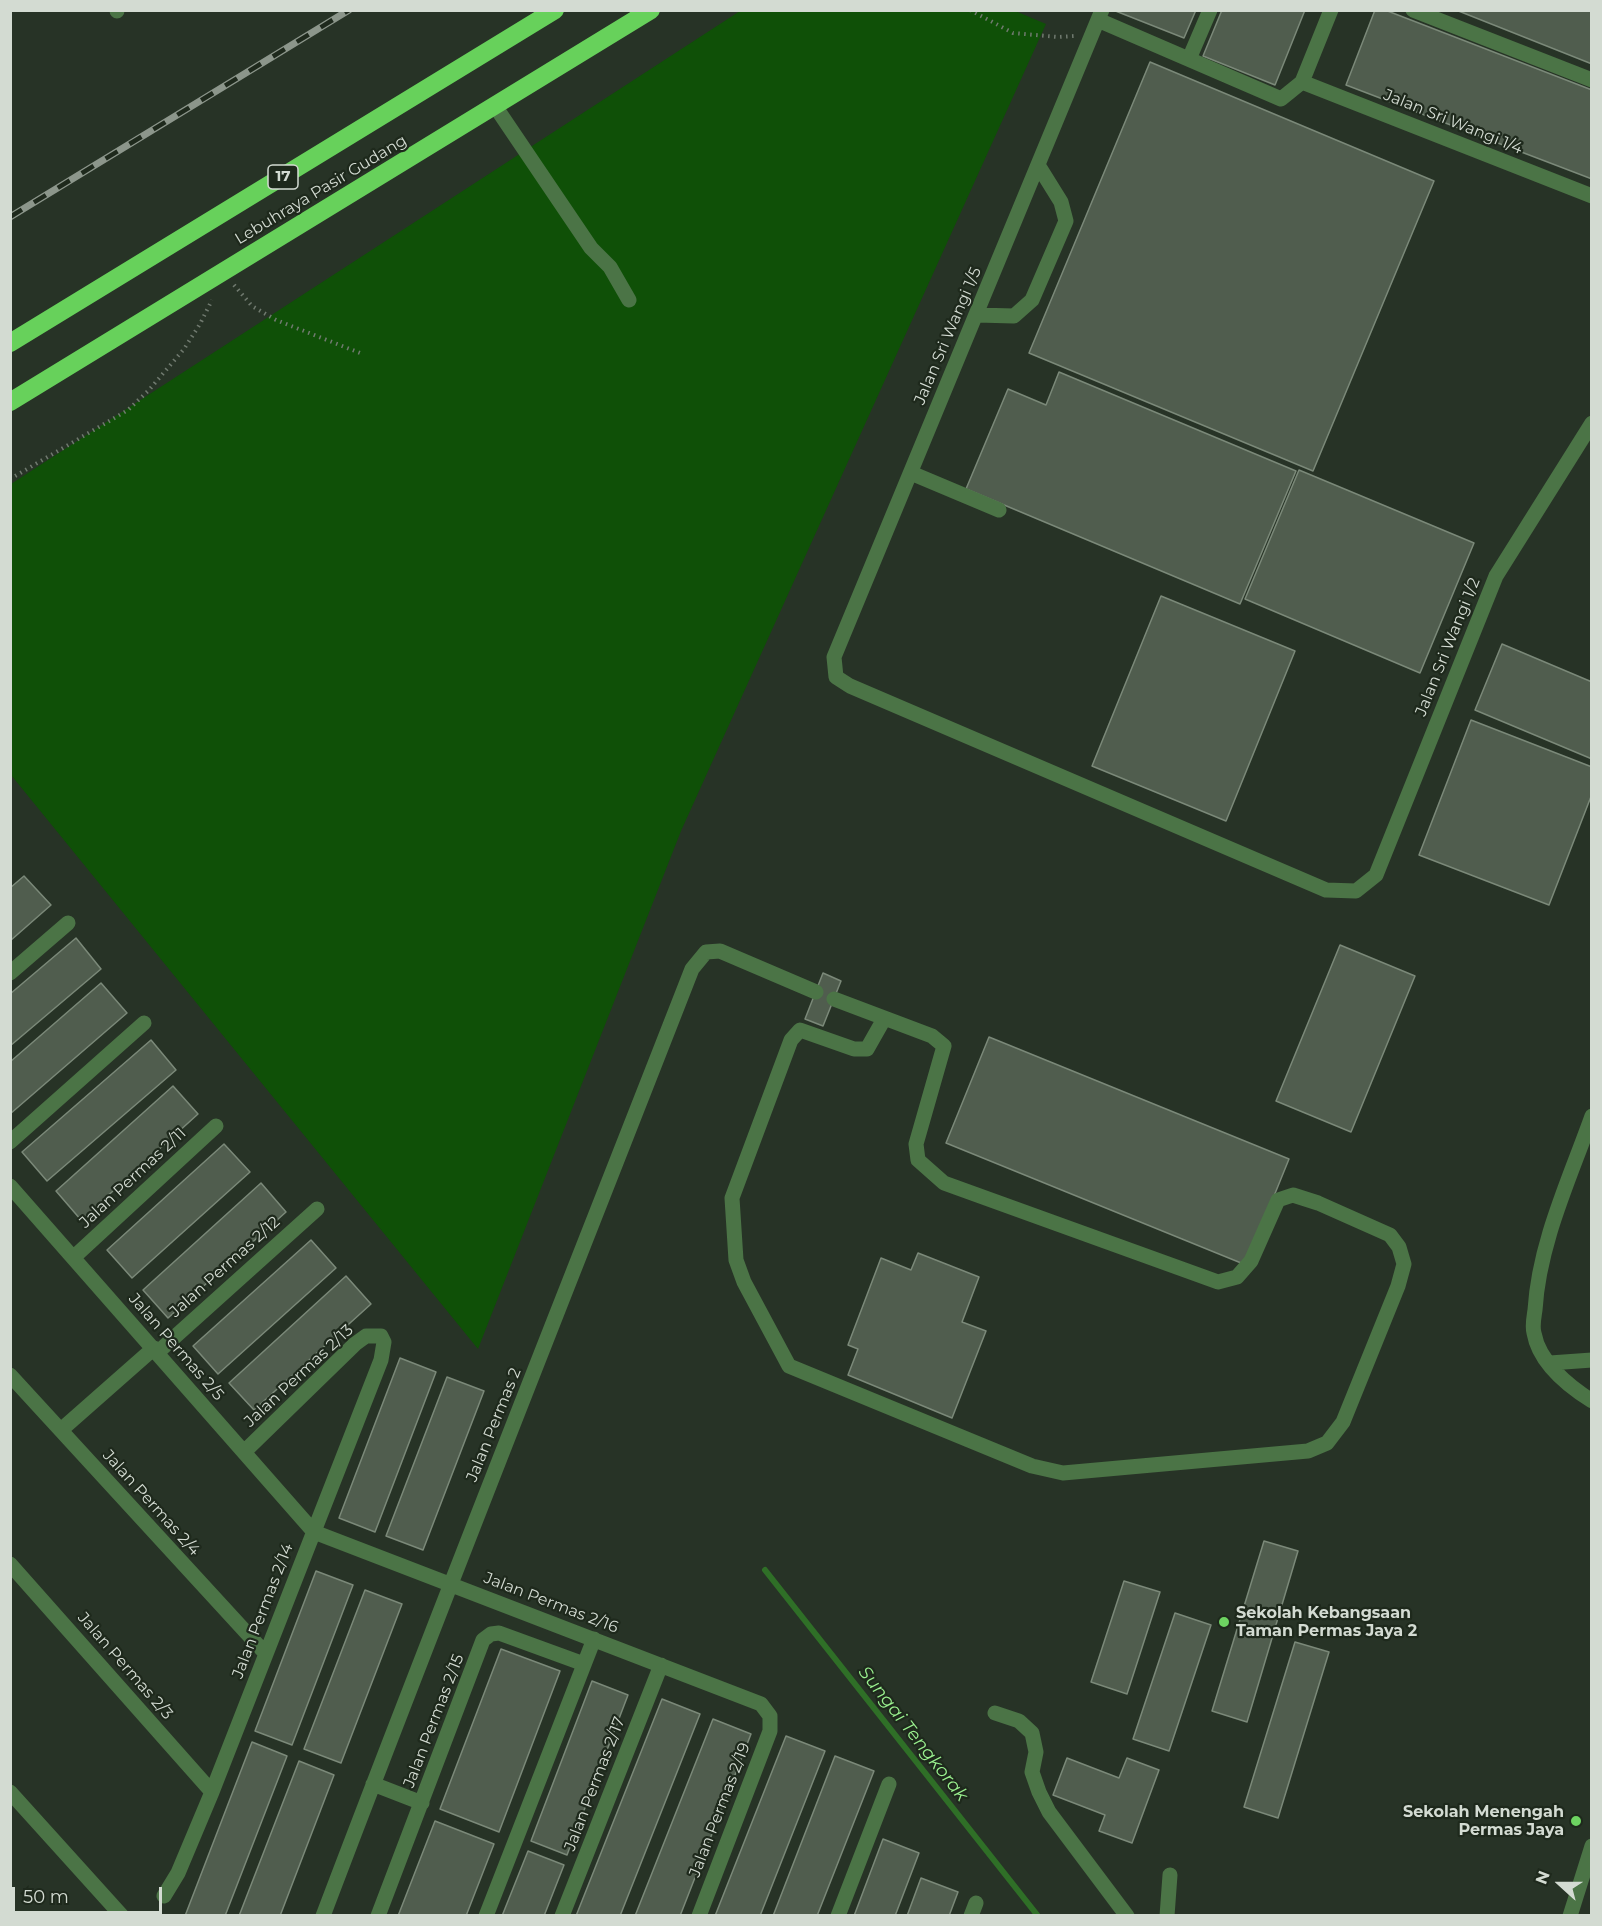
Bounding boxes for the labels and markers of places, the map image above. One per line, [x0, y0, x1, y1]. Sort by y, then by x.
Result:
place label: Sekolah Kebangsaan Taman Permas Jaya 2 [1236, 1603, 1417, 1641]
marker: Sekolah Kebangsaan Taman Permas Jaya 2 [1217, 1615, 1231, 1629]
place label: Sekolah Menengah Permas Jaya [1403, 1802, 1564, 1840]
marker: Sekolah Menengah Permas Jaya [1569, 1814, 1583, 1828]

